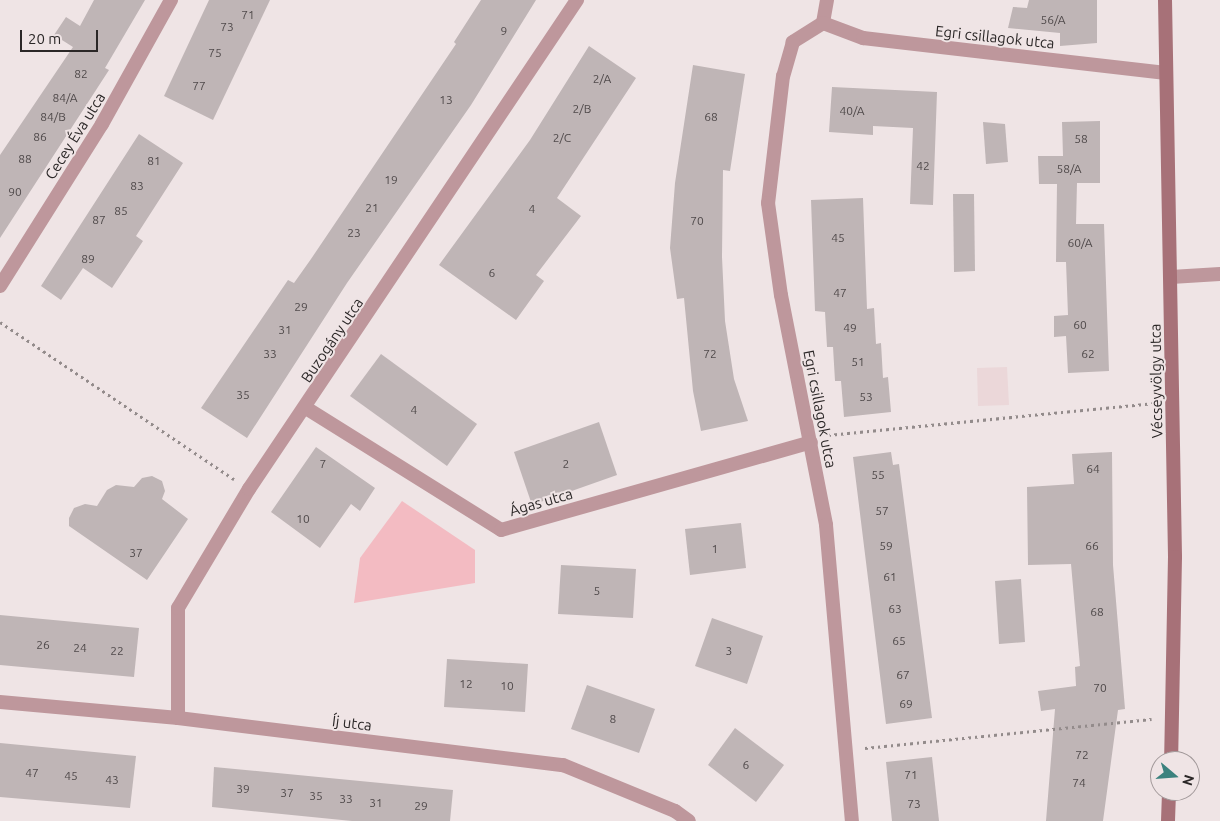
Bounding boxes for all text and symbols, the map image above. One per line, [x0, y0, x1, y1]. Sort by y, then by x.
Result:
house number: 71 [241, 8, 255, 22]
house number: 56/A [1040, 13, 1066, 27]
scale bar [22, 20, 100, 52]
house number: 73 [220, 20, 234, 34]
street label: Egri csillagok utca [934, 22, 1056, 52]
house number: 9 [501, 24, 507, 38]
text: 20 m [28, 30, 61, 47]
house number: 75 [208, 46, 222, 60]
house number: 82 [74, 67, 88, 81]
house number: 2/A [593, 72, 611, 86]
house number: 77 [192, 79, 206, 93]
street label: Cecey Éva utca [41, 89, 109, 183]
house number: 84/A [52, 91, 78, 105]
house number: 13 [439, 93, 453, 107]
house number: 2/B [573, 102, 591, 116]
house number: 40/A [839, 104, 865, 118]
house number: 84/B [40, 110, 66, 124]
house number: 68 [704, 110, 718, 124]
house number: 86 [33, 130, 47, 144]
house number: 2/C [553, 131, 571, 145]
house number: 58 [1074, 132, 1088, 146]
house number: 88 [18, 152, 32, 166]
house number: 81 [147, 154, 161, 168]
house number: 42 [916, 159, 930, 173]
house number: 58/A [1056, 162, 1082, 176]
house number: 19 [384, 173, 398, 187]
house number: 83 [130, 179, 144, 193]
house number: 90 [8, 185, 22, 199]
house number: 21 [365, 201, 379, 215]
house number: 4 [529, 202, 535, 216]
house number: 85 [114, 204, 128, 218]
house number: 87 [92, 213, 106, 227]
house number: 70 [690, 214, 704, 228]
house number: 23 [347, 226, 361, 240]
house number: 45 [831, 231, 845, 245]
house number: 60/A [1067, 236, 1093, 250]
house number: 89 [81, 252, 95, 266]
house number: 6 [489, 266, 495, 280]
house number: 47 [833, 286, 847, 300]
street label: Buzogány utca [297, 294, 367, 386]
house number: 29 [294, 300, 308, 314]
house number: 60 [1073, 318, 1087, 332]
house number: 49 [843, 321, 857, 335]
house number: 31 [278, 323, 292, 337]
street label: Vécseyvölgy utca [1146, 323, 1166, 439]
house number: 33 [263, 347, 277, 361]
house number: 72 [703, 347, 717, 361]
house number: 62 [1081, 347, 1095, 361]
street label: Egri csillagok utca [800, 348, 840, 470]
house number: 51 [851, 355, 865, 369]
house number: 35 [236, 388, 250, 402]
house number: 53 [859, 390, 873, 404]
house number: 4 [411, 403, 417, 417]
house number: 7 [320, 457, 326, 471]
house number: 2 [563, 457, 569, 471]
house number: 64 [1086, 462, 1100, 476]
house number: 55 [871, 468, 885, 482]
street label: Ágas utca [507, 484, 575, 520]
house number: 57 [875, 504, 889, 518]
house number: 10 [296, 512, 310, 526]
house number: 59 [879, 539, 893, 553]
house number: 66 [1085, 539, 1099, 553]
house number: 1 [712, 542, 718, 556]
house number: 37 [129, 546, 143, 560]
house number: 61 [883, 570, 897, 584]
house number: 5 [594, 584, 600, 598]
house number: 63 [888, 602, 902, 616]
house number: 68 [1090, 605, 1104, 619]
house number: 65 [892, 634, 906, 648]
house number: 26 [36, 638, 50, 652]
house number: 24 [73, 641, 87, 655]
house number: 22 [110, 644, 124, 658]
house number: 3 [726, 644, 732, 658]
house number: 67 [896, 668, 910, 682]
house number: 12 [459, 677, 473, 691]
house number: 10 [500, 679, 514, 693]
house number: 70 [1093, 681, 1107, 695]
house number: 69 [899, 697, 913, 711]
street label: Íj utca [331, 712, 373, 734]
house number: 8 [610, 712, 616, 726]
house number: 72 [1075, 748, 1089, 762]
north arrow [1150, 751, 1200, 801]
house number: 6 [743, 758, 749, 772]
house number: 47 [25, 766, 39, 780]
house number: 71 [904, 768, 918, 782]
house number: 45 [64, 769, 78, 783]
house number: 43 [105, 773, 119, 787]
text: N [1179, 773, 1198, 788]
house number: 74 [1072, 776, 1086, 790]
house number: 39 [236, 782, 250, 796]
house number: 37 [280, 786, 294, 800]
house number: 35 [309, 789, 323, 803]
house number: 33 [339, 792, 353, 806]
house number: 31 [369, 796, 383, 810]
house number: 73 [907, 797, 921, 811]
house number: 29 [414, 799, 428, 813]

